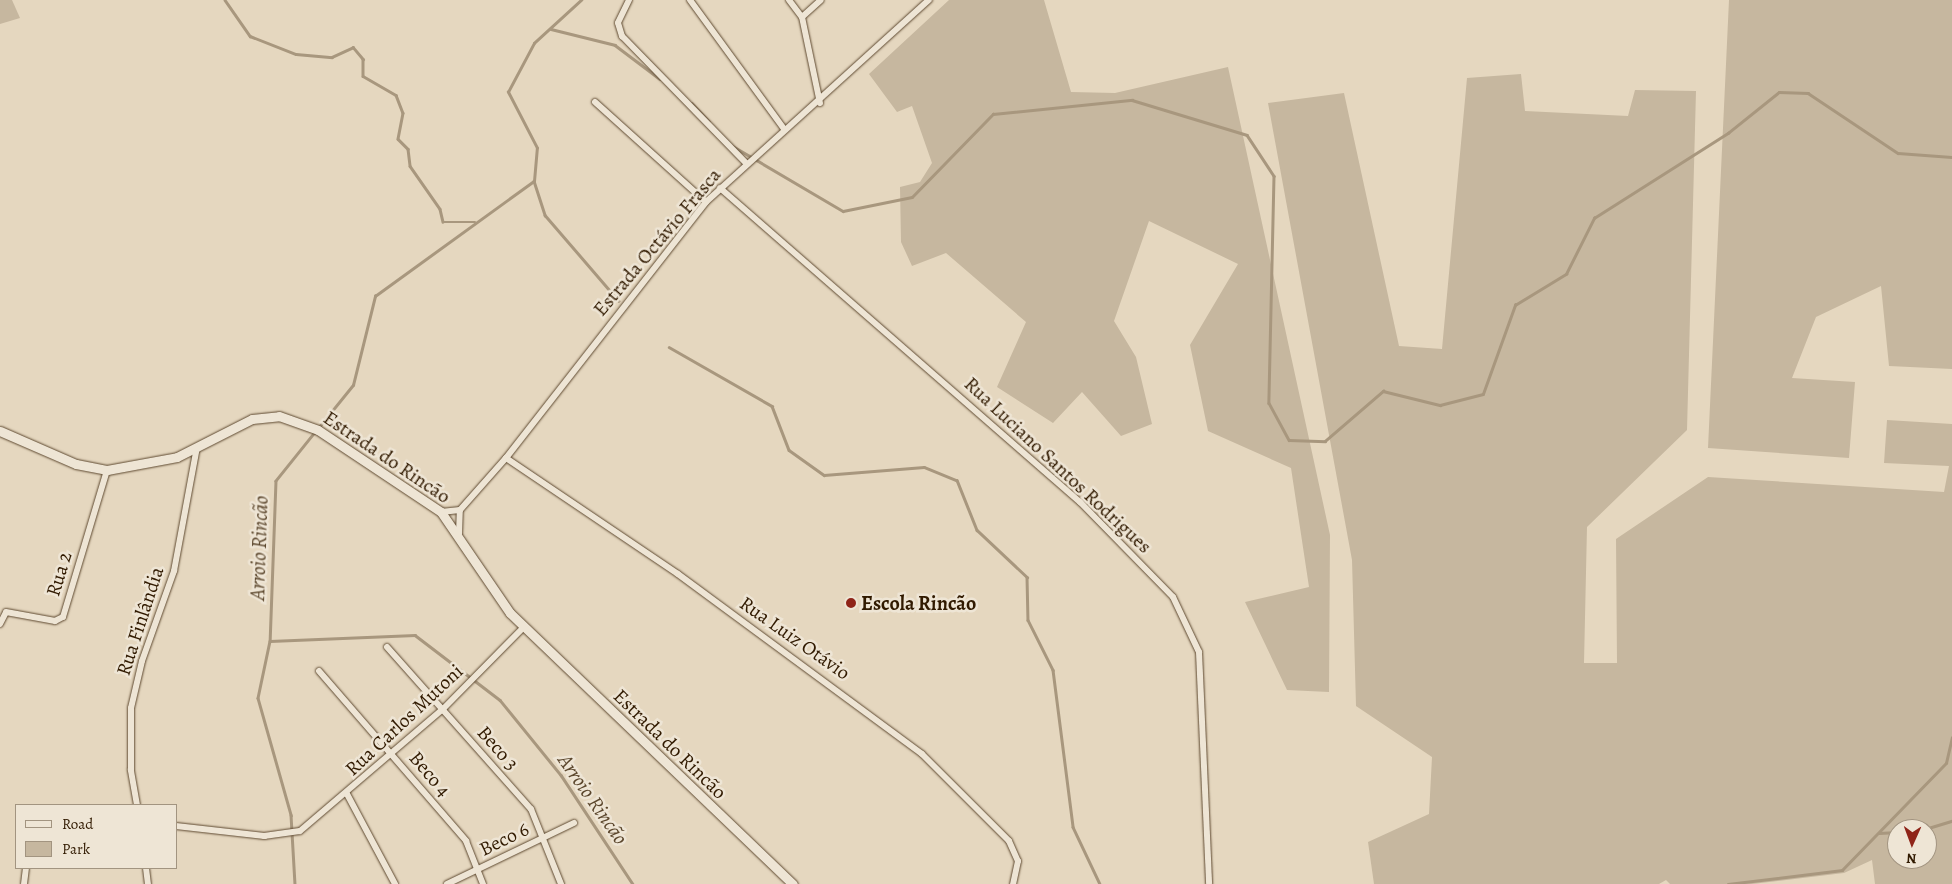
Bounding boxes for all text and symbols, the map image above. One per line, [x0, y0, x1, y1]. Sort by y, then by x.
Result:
street label: Estrada Octávio Frasca [588, 163, 726, 321]
street label: Rua Luciano Santos Rodrigues [959, 372, 1157, 558]
street label: Estrada do Rincão [319, 406, 455, 508]
water label: Arroio Rincão [245, 495, 273, 601]
street label: Rua 2 [41, 549, 77, 599]
street label: Rua Finlândia [111, 564, 169, 678]
street label: Rua Luiz Otávio [735, 591, 855, 685]
place label: Escola Rincão [861, 591, 976, 615]
marker: Escola Rincão [845, 597, 857, 609]
street label: Rua Carlos Mutoni [340, 659, 468, 781]
street label: Estrada do Rincão [608, 684, 732, 804]
street label: Beco 3 [472, 721, 524, 775]
street label: Beco 4 [404, 746, 456, 802]
water label: Arroio Rincão [553, 749, 633, 849]
legend [15, 804, 178, 869]
text: Road [62, 814, 93, 834]
street label: Beco 6 [475, 817, 533, 861]
north arrow [1887, 819, 1937, 869]
text: Park [62, 839, 90, 859]
text: N [1906, 849, 1917, 868]

